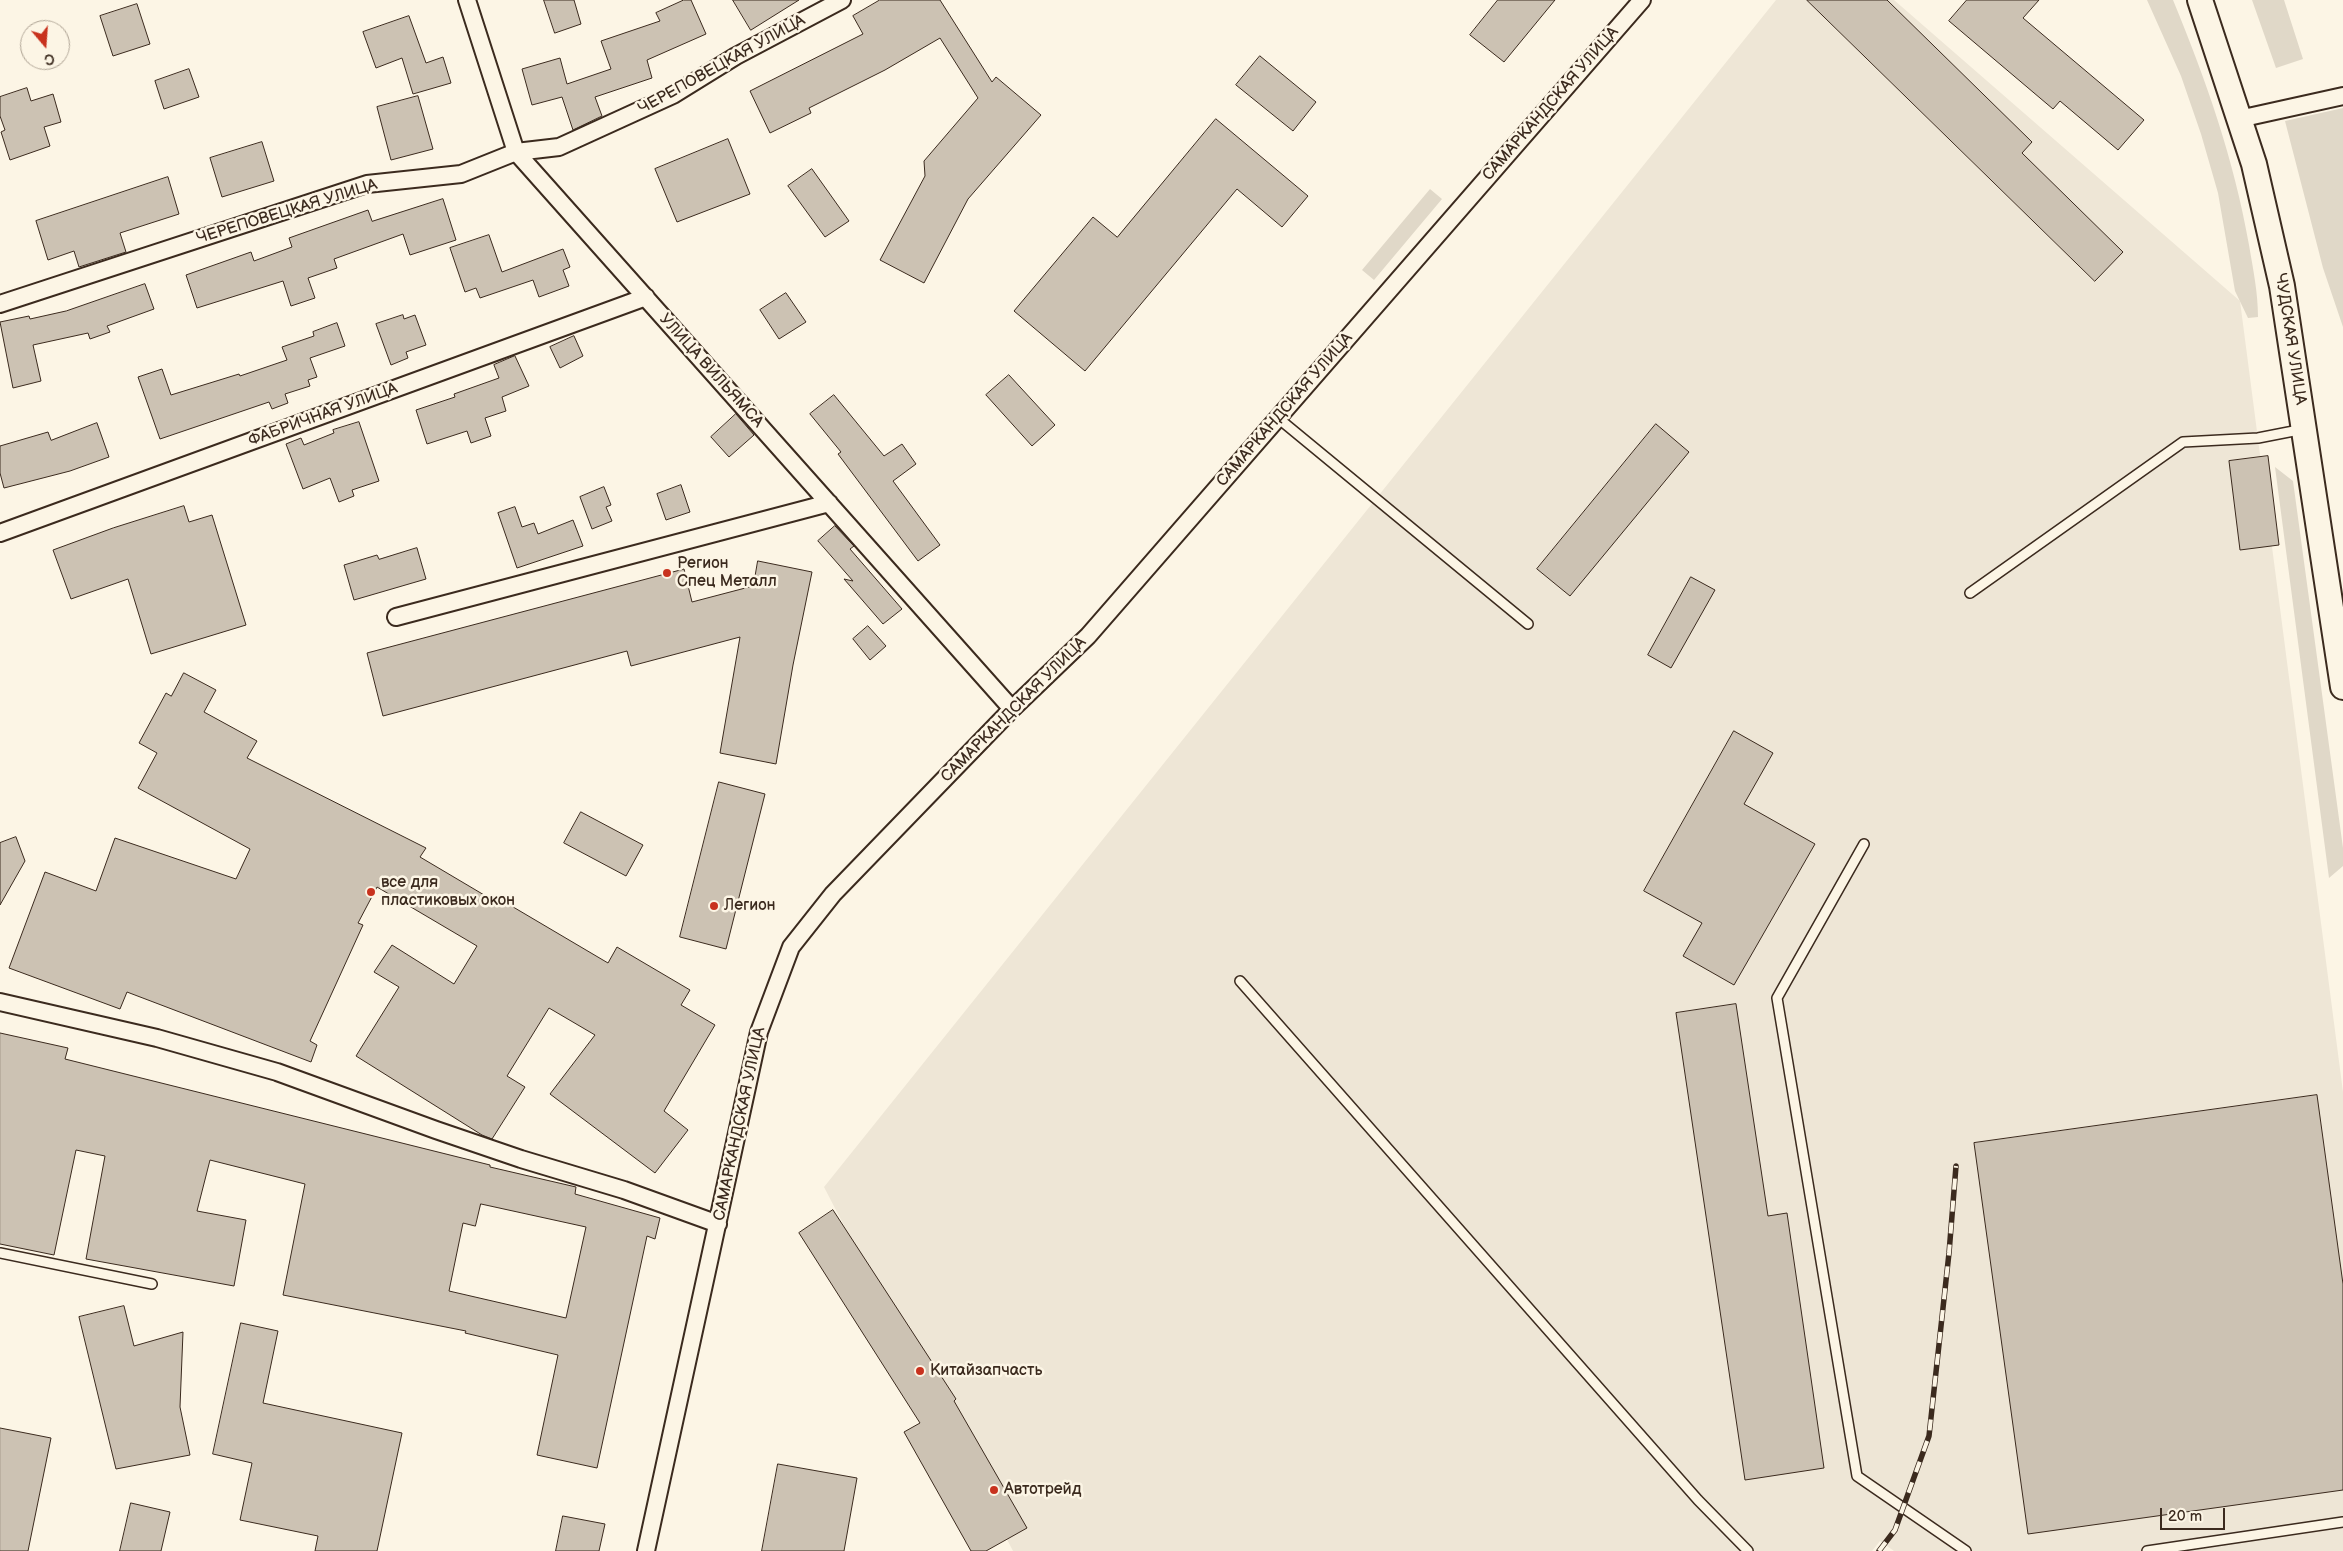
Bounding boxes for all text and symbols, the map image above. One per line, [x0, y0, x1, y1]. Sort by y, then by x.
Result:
street label: ЧЕРЕПОВЕЦКАЯ УЛИЦА [635, 11, 809, 119]
north arrow [20, 20, 70, 70]
street label: САМАРКАНДСКАЯ УЛИЦА [1479, 23, 1623, 185]
text: С [42, 49, 57, 68]
street label: ЧЕРЕПОВЕЦКАЯ УЛИЦА [194, 175, 380, 249]
street label: ЧУДСКАЯ УЛИЦА [2270, 272, 2310, 406]
street label: УЛИЦА ВИЛЬЯМСА [655, 310, 767, 432]
street label: САМАРКАНДСКАЯ УЛИЦА [1213, 329, 1357, 491]
street label: ФАБРИЧНАЯ УЛИЦА [246, 379, 400, 451]
place label: Регион Спец Металл [677, 554, 777, 592]
marker: Регион Спец Металл [661, 567, 673, 579]
street label: САМАРКАНДСКАЯ УЛИЦА [937, 633, 1091, 787]
place label: все для пластиковых окон [381, 873, 515, 911]
marker: все для пластиковых окон [365, 886, 377, 898]
place label: Легион [724, 896, 776, 916]
marker: Легион [708, 900, 720, 912]
street label: САМАРКАНДСКАЯ УЛИЦА [710, 1025, 770, 1223]
place label: Китайзапчасть [930, 1361, 1042, 1381]
marker: Китайзапчасть [914, 1365, 926, 1377]
place label: Автотрейд [1004, 1480, 1081, 1500]
marker: Автотрейд [988, 1484, 1000, 1496]
scale bar [2163, 1498, 2228, 1530]
text: 20 m [2168, 1507, 2202, 1526]

